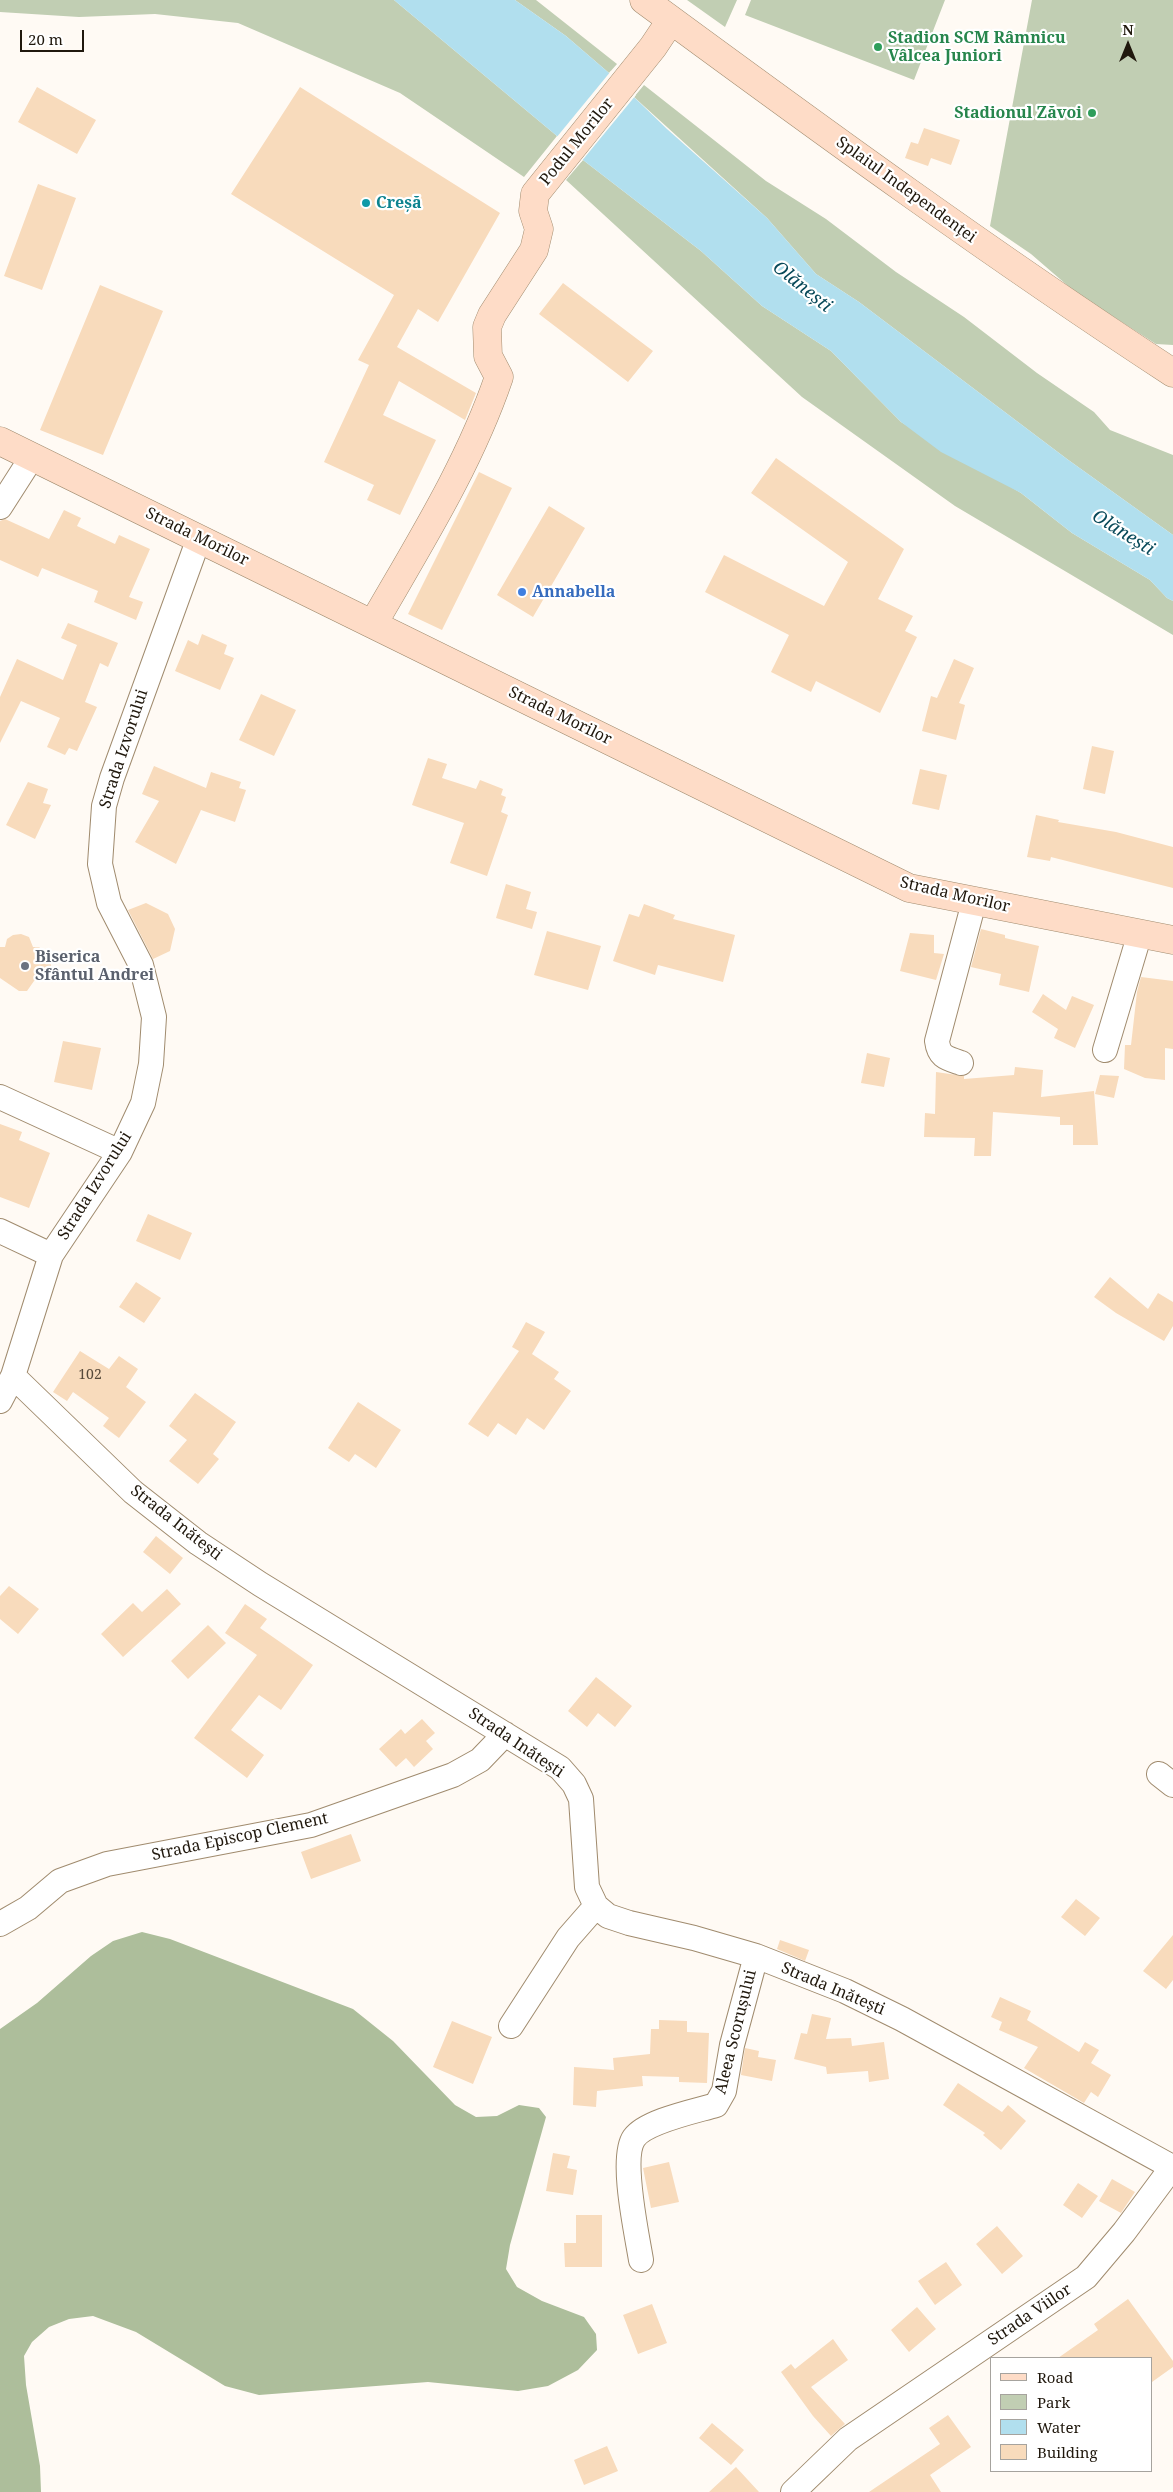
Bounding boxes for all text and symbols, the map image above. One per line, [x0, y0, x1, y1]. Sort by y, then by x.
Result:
scale bar [22, 20, 86, 52]
north arrow [1103, 20, 1153, 70]
text: N [1122, 20, 1134, 39]
place label: Stadion SCM Râmnicu Vâlcea Juniori [888, 28, 1066, 66]
text: 20 m [28, 29, 63, 49]
marker: Stadion SCM Râmnicu Vâlcea Juniori [872, 41, 884, 53]
street label: Podul Morilor [536, 95, 618, 189]
place label: Stadionul Zăvoi [954, 103, 1082, 123]
marker: Stadionul Zăvoi [1086, 107, 1098, 119]
street label: Splaiul Independenței [832, 133, 980, 247]
place label: Creșă [376, 193, 422, 213]
marker: Creșă [360, 197, 372, 209]
water label: Olănești [768, 257, 836, 317]
street label: Strada Morilor [142, 504, 252, 570]
water label: Olănești [1088, 505, 1158, 561]
place label: Annabella [532, 582, 615, 602]
marker: Annabella [516, 586, 528, 598]
street label: Strada Morilor [505, 683, 615, 749]
street label: Strada Izvorului [96, 687, 152, 811]
street label: Strada Morilor [898, 873, 1012, 917]
place label: Biserica Sfântul Andrei [35, 947, 154, 985]
marker: Biserica Sfântul Andrei [19, 960, 31, 972]
street label: Strada Izvorului [54, 1128, 136, 1244]
house number: 102 [78, 1367, 102, 1383]
street label: Strada Inătești [126, 1481, 226, 1565]
street label: Strada Inătești [465, 1704, 567, 1782]
street label: Strada Episcop Clement [150, 1809, 330, 1865]
street label: Strada Inătești [778, 1958, 888, 2020]
street label: Aleea Scorușului [711, 1968, 761, 2096]
street label: Strada Viilor [985, 2280, 1075, 2350]
legend [990, 2357, 1153, 2472]
text: Road [1037, 2367, 1073, 2387]
text: Park [1037, 2392, 1070, 2412]
text: Water [1037, 2417, 1080, 2437]
text: Building [1037, 2442, 1098, 2462]

